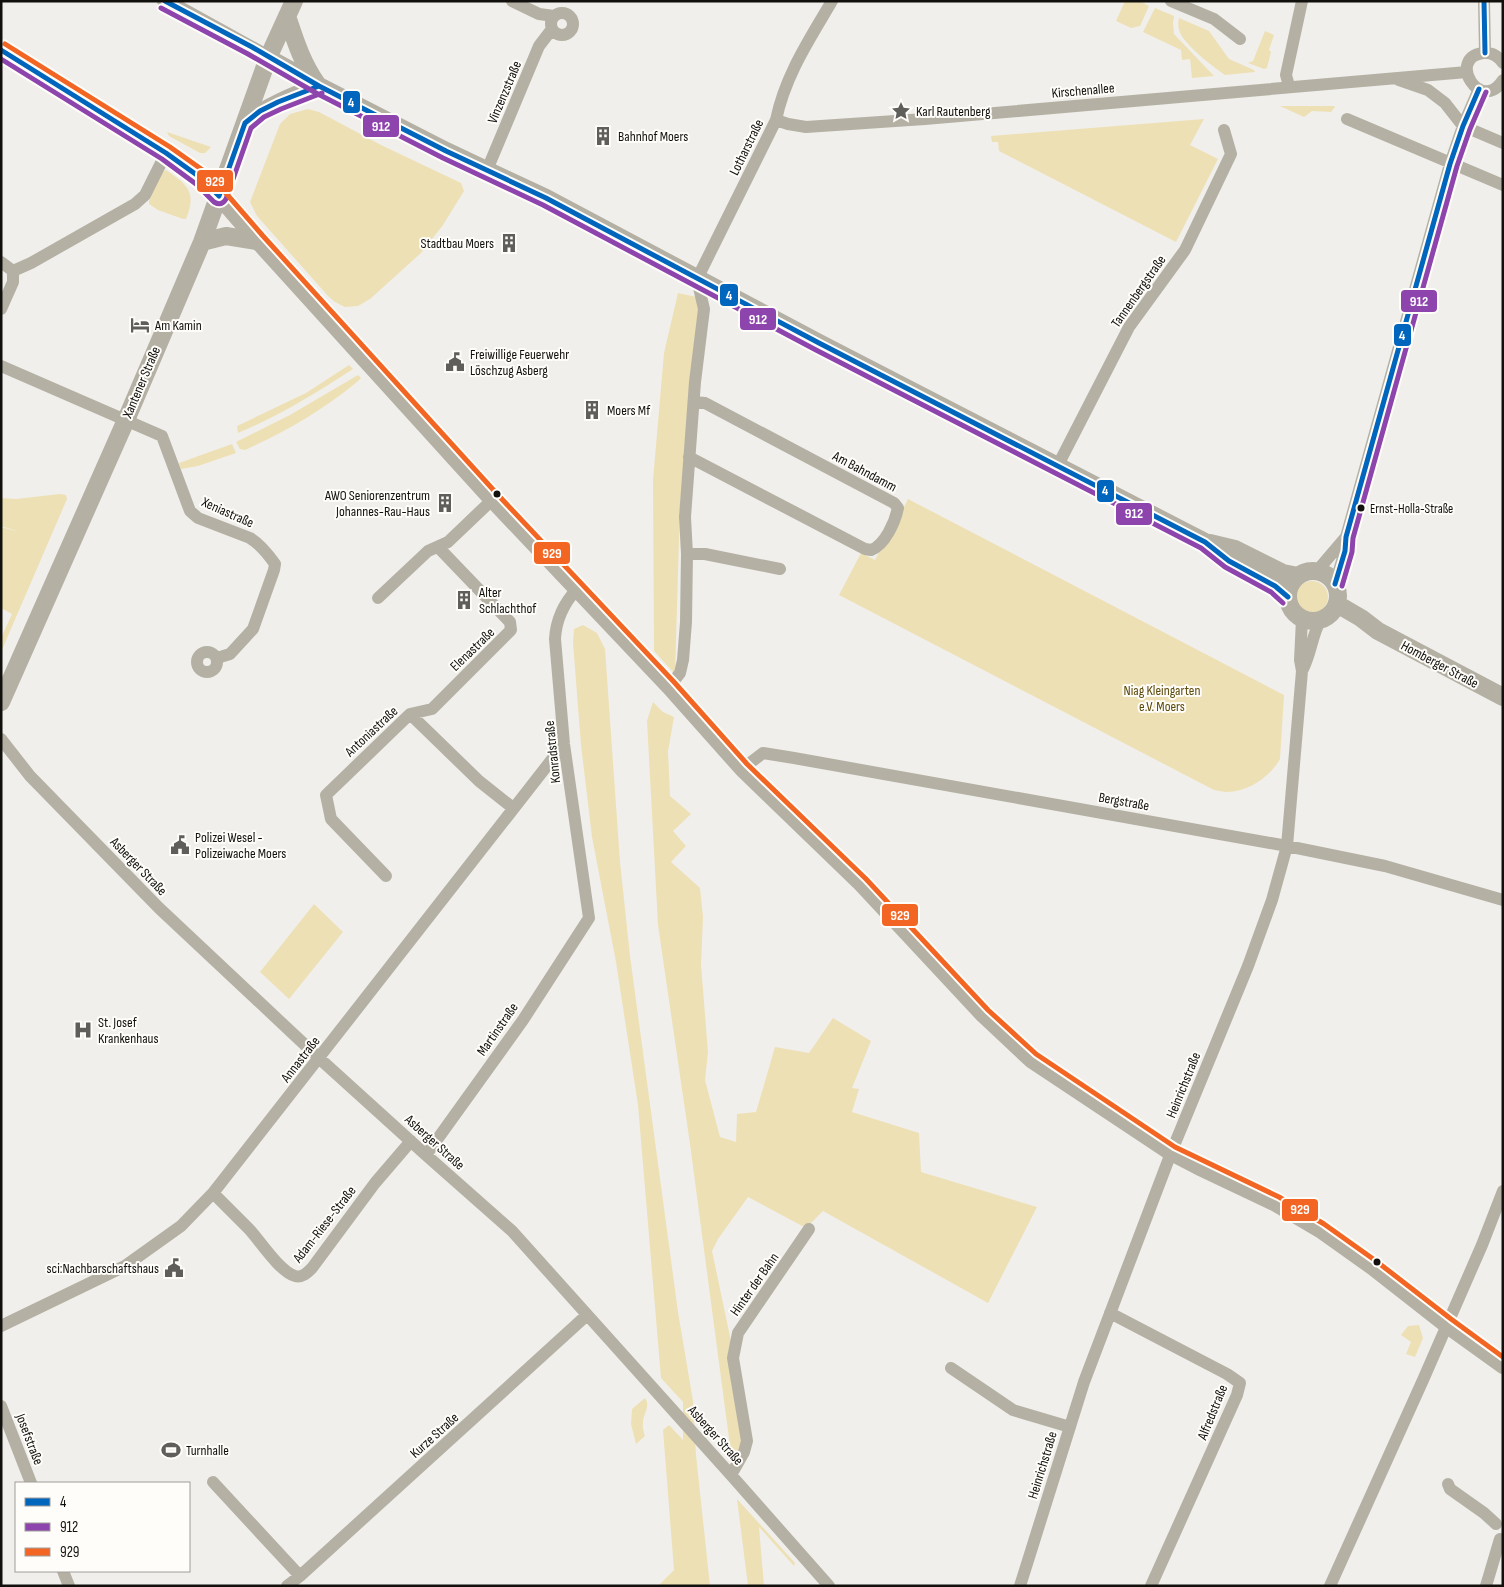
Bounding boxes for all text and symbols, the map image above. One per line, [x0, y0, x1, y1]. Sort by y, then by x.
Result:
street label: Vinzenzstraße [484, 58, 525, 126]
street label: Kirschenallee [1051, 79, 1115, 102]
line badge: 4 [342, 90, 361, 114]
text: 4 [348, 94, 355, 111]
place icon: Karl Rautenberg [890, 100, 912, 122]
place label: Karl Rautenberg [916, 103, 991, 120]
line badge: 912 [362, 114, 400, 138]
street label: Lotharstraße [726, 116, 767, 178]
text: 912 [372, 118, 390, 135]
building icon: Bahnhof Moers [592, 125, 614, 147]
place label: Bahnhof Moers [618, 128, 688, 145]
line badge: 929 [196, 169, 234, 193]
text: 929 [205, 173, 225, 190]
building icon: Stadtbau Moers [498, 232, 520, 254]
place label: Stadtbau Moers [420, 235, 494, 252]
street label: Tannenbergstraße [1107, 252, 1170, 331]
line badge: 4 [719, 283, 739, 307]
text: 4 [726, 287, 733, 304]
line badge: 912 [1400, 289, 1438, 313]
text: 912 [1410, 293, 1428, 310]
line badge: 912 [739, 307, 777, 331]
text: 912 [749, 311, 767, 328]
hotel icon: Am Kamin [129, 314, 151, 336]
place label: Am Kamin [154, 317, 202, 334]
line badge: 4 [1393, 323, 1412, 347]
text: 4 [1399, 327, 1406, 344]
street label: Xantener Straße [118, 344, 164, 421]
place label: Freiwillige Feuerwehr Löschzug Asberg [470, 346, 569, 379]
public building icon: Freiwillige Feuerwehr Löschzug Asberg [444, 351, 466, 373]
building icon: Moers Mf [581, 399, 603, 421]
place label: Moers Mf [607, 402, 651, 419]
street label: Am Bahndamm [829, 447, 900, 495]
line badge: 4 [1096, 479, 1115, 503]
text: 4 [1102, 482, 1109, 499]
place label: AWO Seniorenzentrum Johannes-Rau-Haus [324, 487, 430, 520]
unlabelled marker [492, 489, 502, 499]
building icon: AWO Seniorenzentrum Johannes-Rau-Haus [434, 492, 456, 514]
street label: Xeniastraße [198, 493, 256, 531]
place label: Ernst-Holla-Straße [1370, 501, 1453, 517]
line badge: 912 [1115, 502, 1153, 526]
marker: Ernst-Holla-Straße [1356, 503, 1366, 513]
text: 912 [1125, 505, 1143, 522]
line badge: 929 [533, 541, 571, 565]
text: 929 [542, 545, 562, 562]
place label: Alter Schlachthof [478, 584, 537, 617]
building icon: Alter Schlachthof [453, 589, 475, 611]
street label: Elenastraße [447, 624, 498, 675]
street label: Homberger Straße [1398, 637, 1481, 692]
park label: Niag Kleingarten e.V. Moers [1124, 682, 1200, 715]
street label: Antoniastraße [341, 703, 401, 761]
street label: Konradstraße [541, 720, 564, 784]
street label: Bergstraße [1097, 789, 1151, 814]
place label: Polizei Wesel - Polizeiwache Moers [195, 829, 286, 862]
street label: Asberger Straße [106, 833, 171, 899]
public building icon: Polizei Wesel - Polizeiwache Moers [169, 834, 191, 856]
line badge: 929 [881, 903, 919, 927]
text: 929 [890, 907, 910, 924]
street label: Martinstraße [473, 1000, 522, 1059]
place label: St. Josef Krankenhaus [98, 1014, 158, 1047]
hospital icon: St. Josef Krankenhaus [72, 1019, 94, 1041]
street label: Annastraße [277, 1033, 324, 1086]
street label: Heinrichstraße [1163, 1050, 1204, 1121]
street label: Asberger Straße [401, 1110, 468, 1174]
street label: Adam-Riese-Straße [289, 1183, 360, 1267]
line badge: 929 [1281, 1198, 1319, 1222]
text: 929 [1290, 1201, 1310, 1218]
street label: Hinter der Bahn [726, 1249, 782, 1319]
public building icon: sci:Nachbarschaftshaus [163, 1257, 185, 1279]
unlabelled marker [1372, 1257, 1382, 1267]
place label: sci:Nachbarschaftshaus [47, 1260, 159, 1277]
street label: Alfredstraße [1193, 1382, 1231, 1443]
street label: Asberger Straße [684, 1401, 747, 1469]
street label: Kurze Straße [406, 1409, 462, 1462]
street label: Josefstraße [12, 1410, 47, 1467]
street label: Heinrichstraße [1024, 1429, 1061, 1501]
sports icon: Turnhalle [160, 1439, 182, 1461]
place label: Turnhalle [186, 1442, 229, 1459]
legend [15, 1482, 190, 1572]
text: 4 [60, 1493, 66, 1512]
text: 912 [60, 1518, 78, 1537]
text: 929 [60, 1543, 80, 1562]

